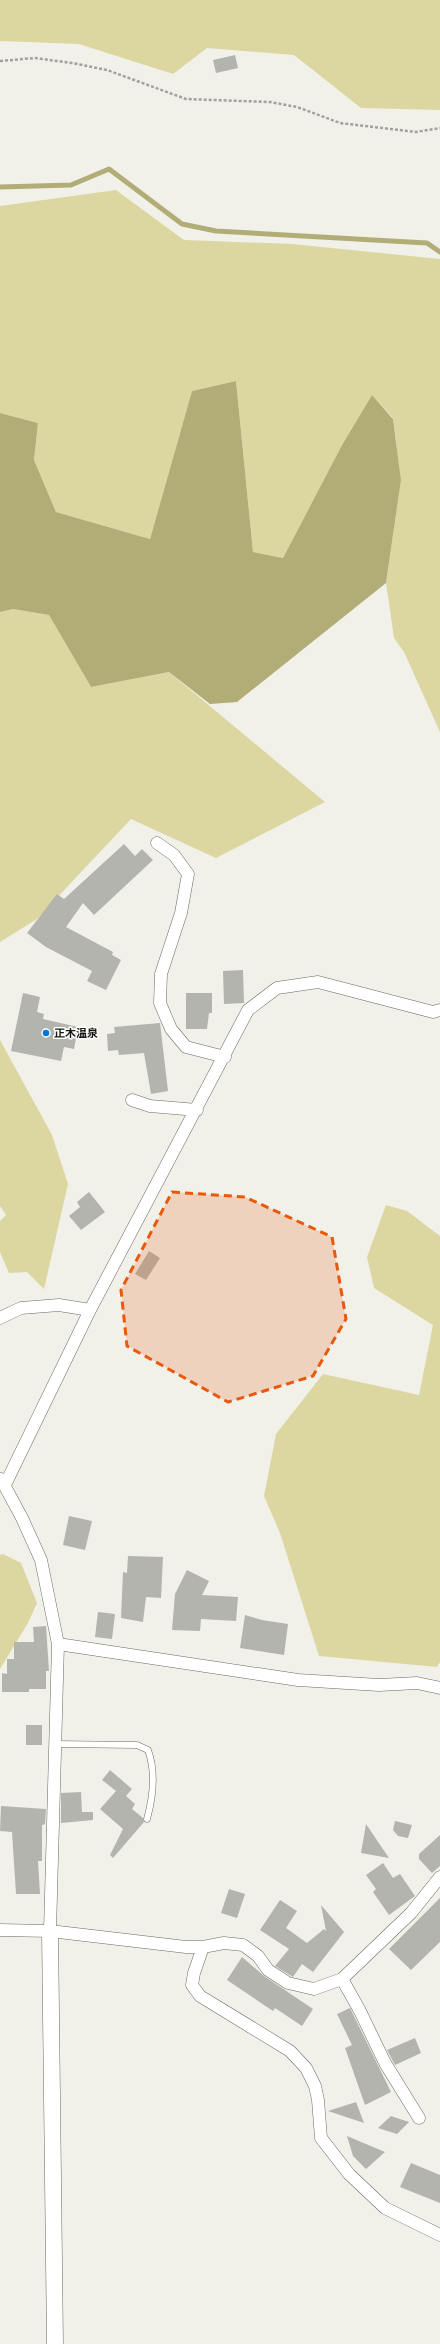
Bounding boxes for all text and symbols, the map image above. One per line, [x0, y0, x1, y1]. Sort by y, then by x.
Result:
place label: 正木温泉 [54, 1025, 98, 1041]
marker: 正木温泉 [41, 1028, 51, 1038]

